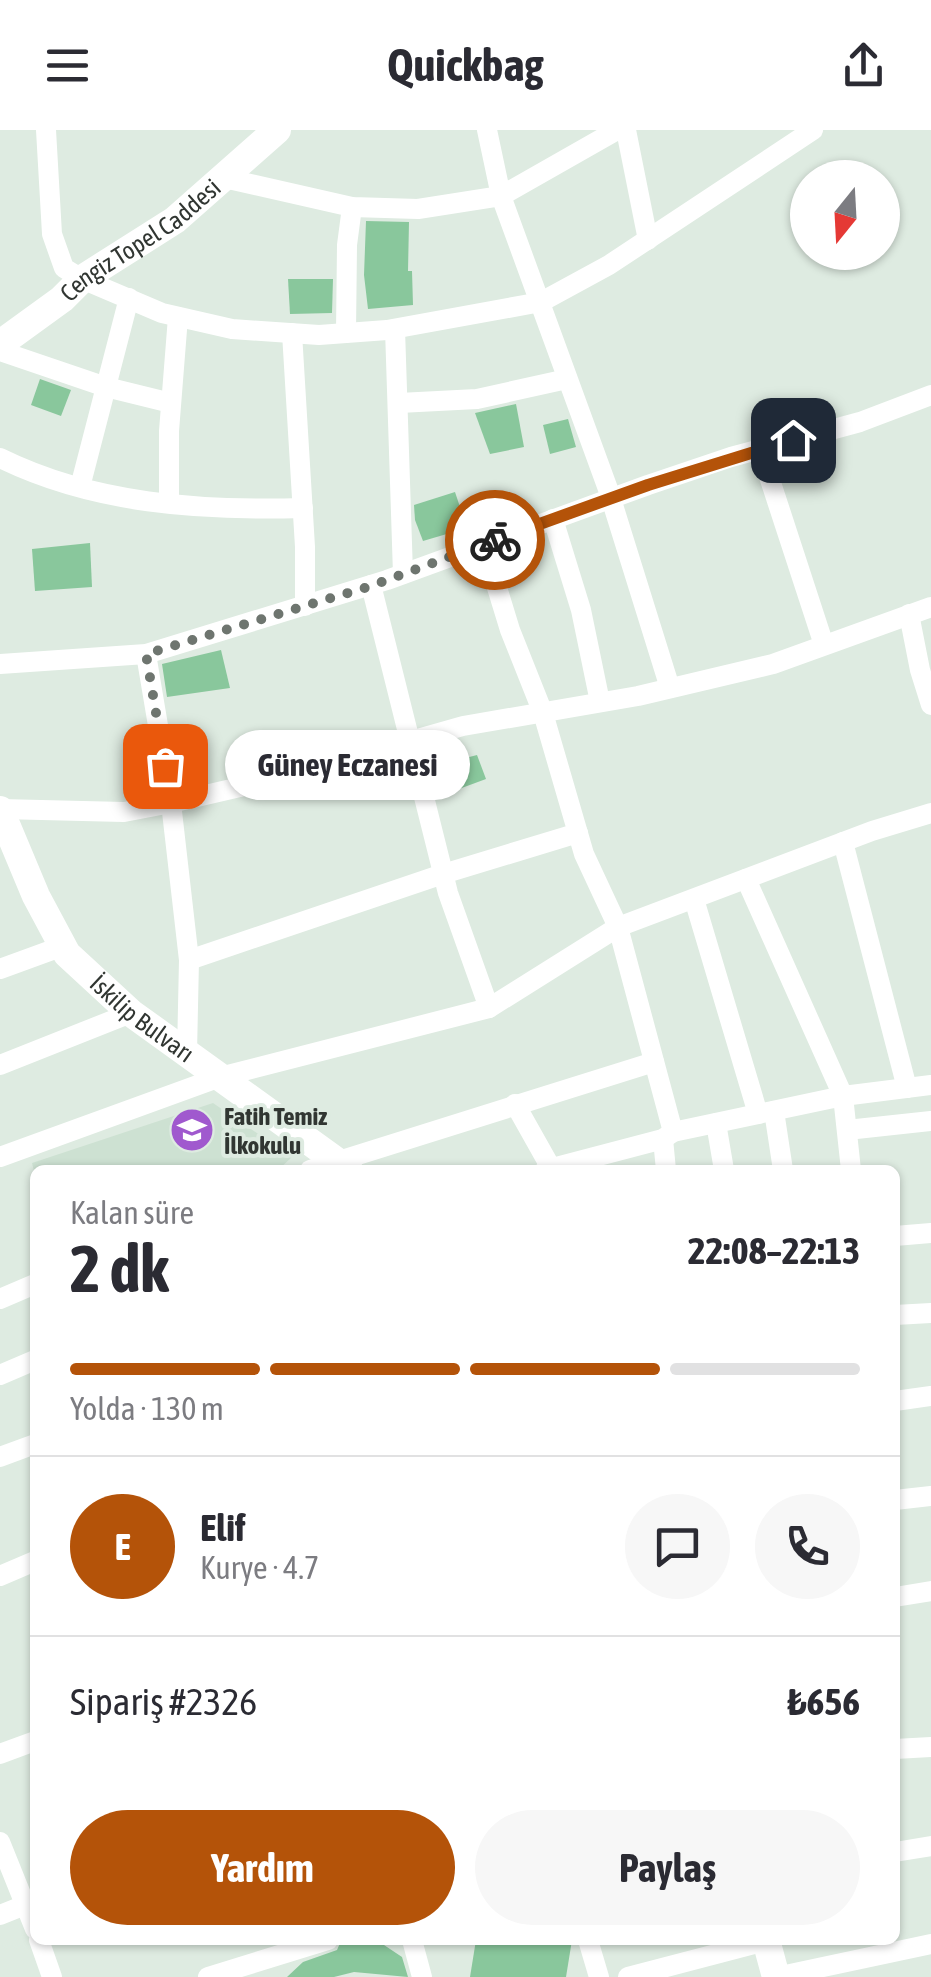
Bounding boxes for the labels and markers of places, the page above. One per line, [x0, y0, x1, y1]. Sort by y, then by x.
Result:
pin [751, 398, 836, 483]
pin [123, 724, 208, 809]
callout: Güney Eczanesi [225, 731, 470, 801]
place label: Fatih Temiz İlkokulu [224, 1102, 327, 1159]
school or university icon: Fatih Temiz İlkokulu [169, 1107, 215, 1153]

